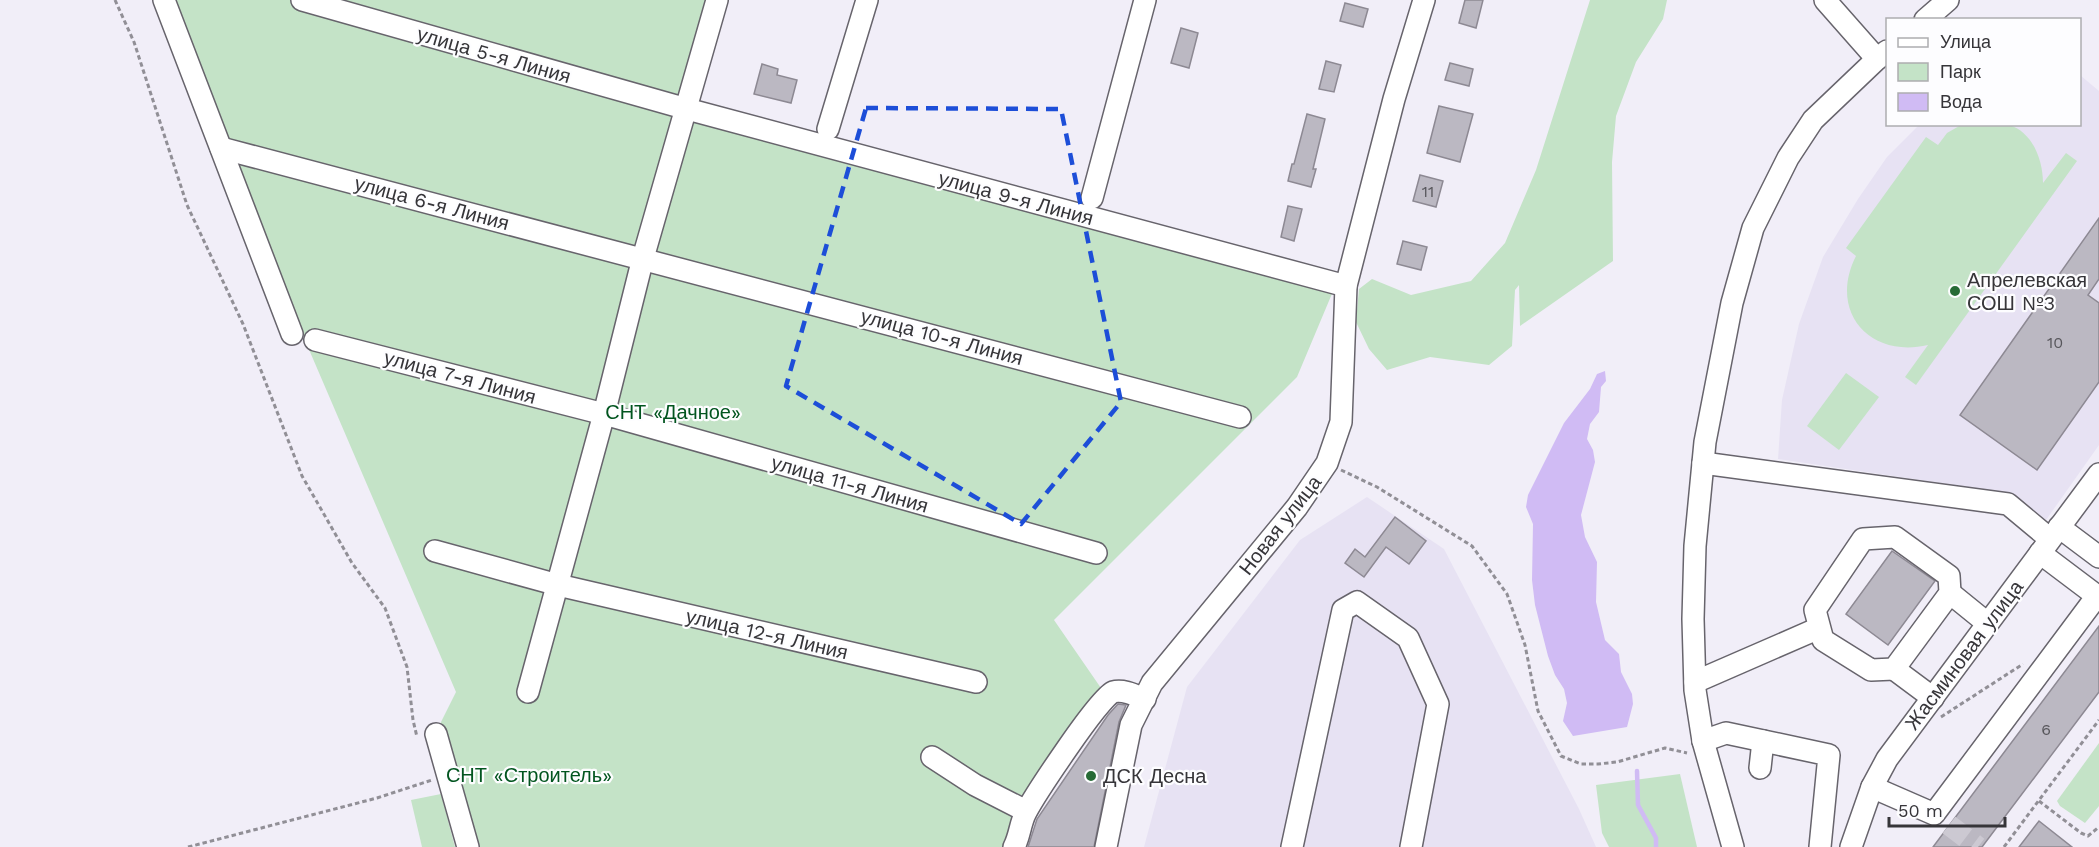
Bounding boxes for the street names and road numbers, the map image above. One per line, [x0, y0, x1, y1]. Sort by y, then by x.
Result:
street label: улица 5-я Линия [414, 22, 574, 88]
street label: улица 9-я Линия [936, 166, 1096, 230]
street label: улица 6-я Линия [352, 171, 512, 235]
street label: улица 10-я Линия [858, 304, 1026, 370]
street label: улица 7-я Линия [381, 345, 539, 409]
street label: улица 11-я Линия [769, 450, 931, 518]
street label: Новая улица [1234, 470, 1327, 580]
street label: Жасминовая улица [1900, 575, 2029, 735]
street label: улица 12-я Линия [684, 604, 850, 664]

